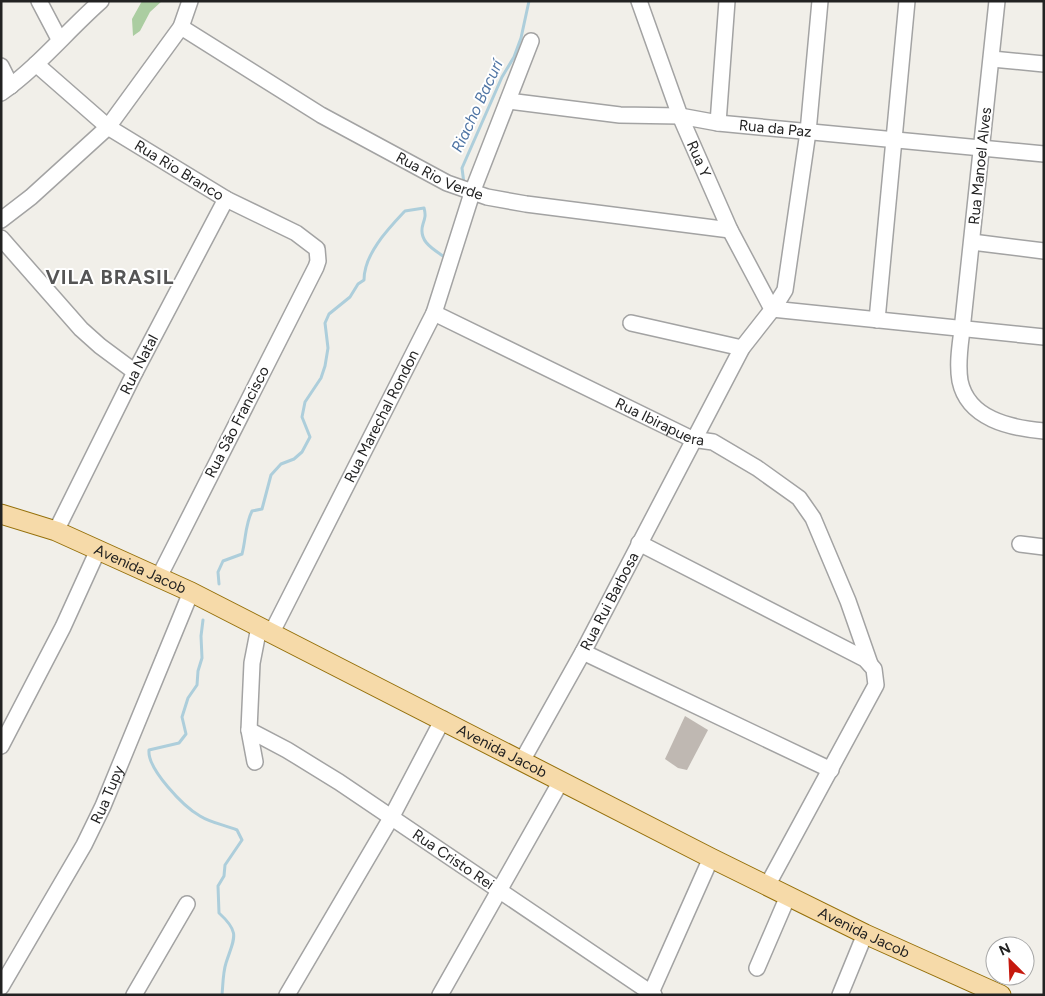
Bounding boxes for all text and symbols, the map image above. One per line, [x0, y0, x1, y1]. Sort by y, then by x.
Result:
water label: Riacho Bacurí [447, 55, 508, 155]
street label: Rua Manoel Alves [965, 106, 995, 226]
street label: Rua da Paz [738, 116, 812, 141]
street label: Rua Rio Branco [131, 136, 227, 205]
street label: Rua Y [683, 138, 715, 180]
street label: Rua Rio Verde [393, 148, 486, 204]
district label: VILA BRASIL [45, 265, 175, 289]
street label: Rua Natal [116, 332, 162, 398]
street label: Rua Marechal Rondon [340, 347, 423, 486]
street label: Rua São Francisco [201, 363, 273, 481]
street label: Rua Ibirapuera [612, 394, 705, 450]
street label: Avenida Jacob [91, 541, 189, 598]
street label: Rua Rui Barbosa [576, 549, 643, 654]
street label: Avenida Jacob [454, 721, 550, 782]
street label: Rua Tupy [87, 763, 128, 827]
street label: Rua Cristo Rei [409, 825, 498, 893]
street label: Avenida Jacob [815, 903, 913, 962]
north arrow [985, 936, 1035, 986]
text: N [997, 940, 1013, 960]

